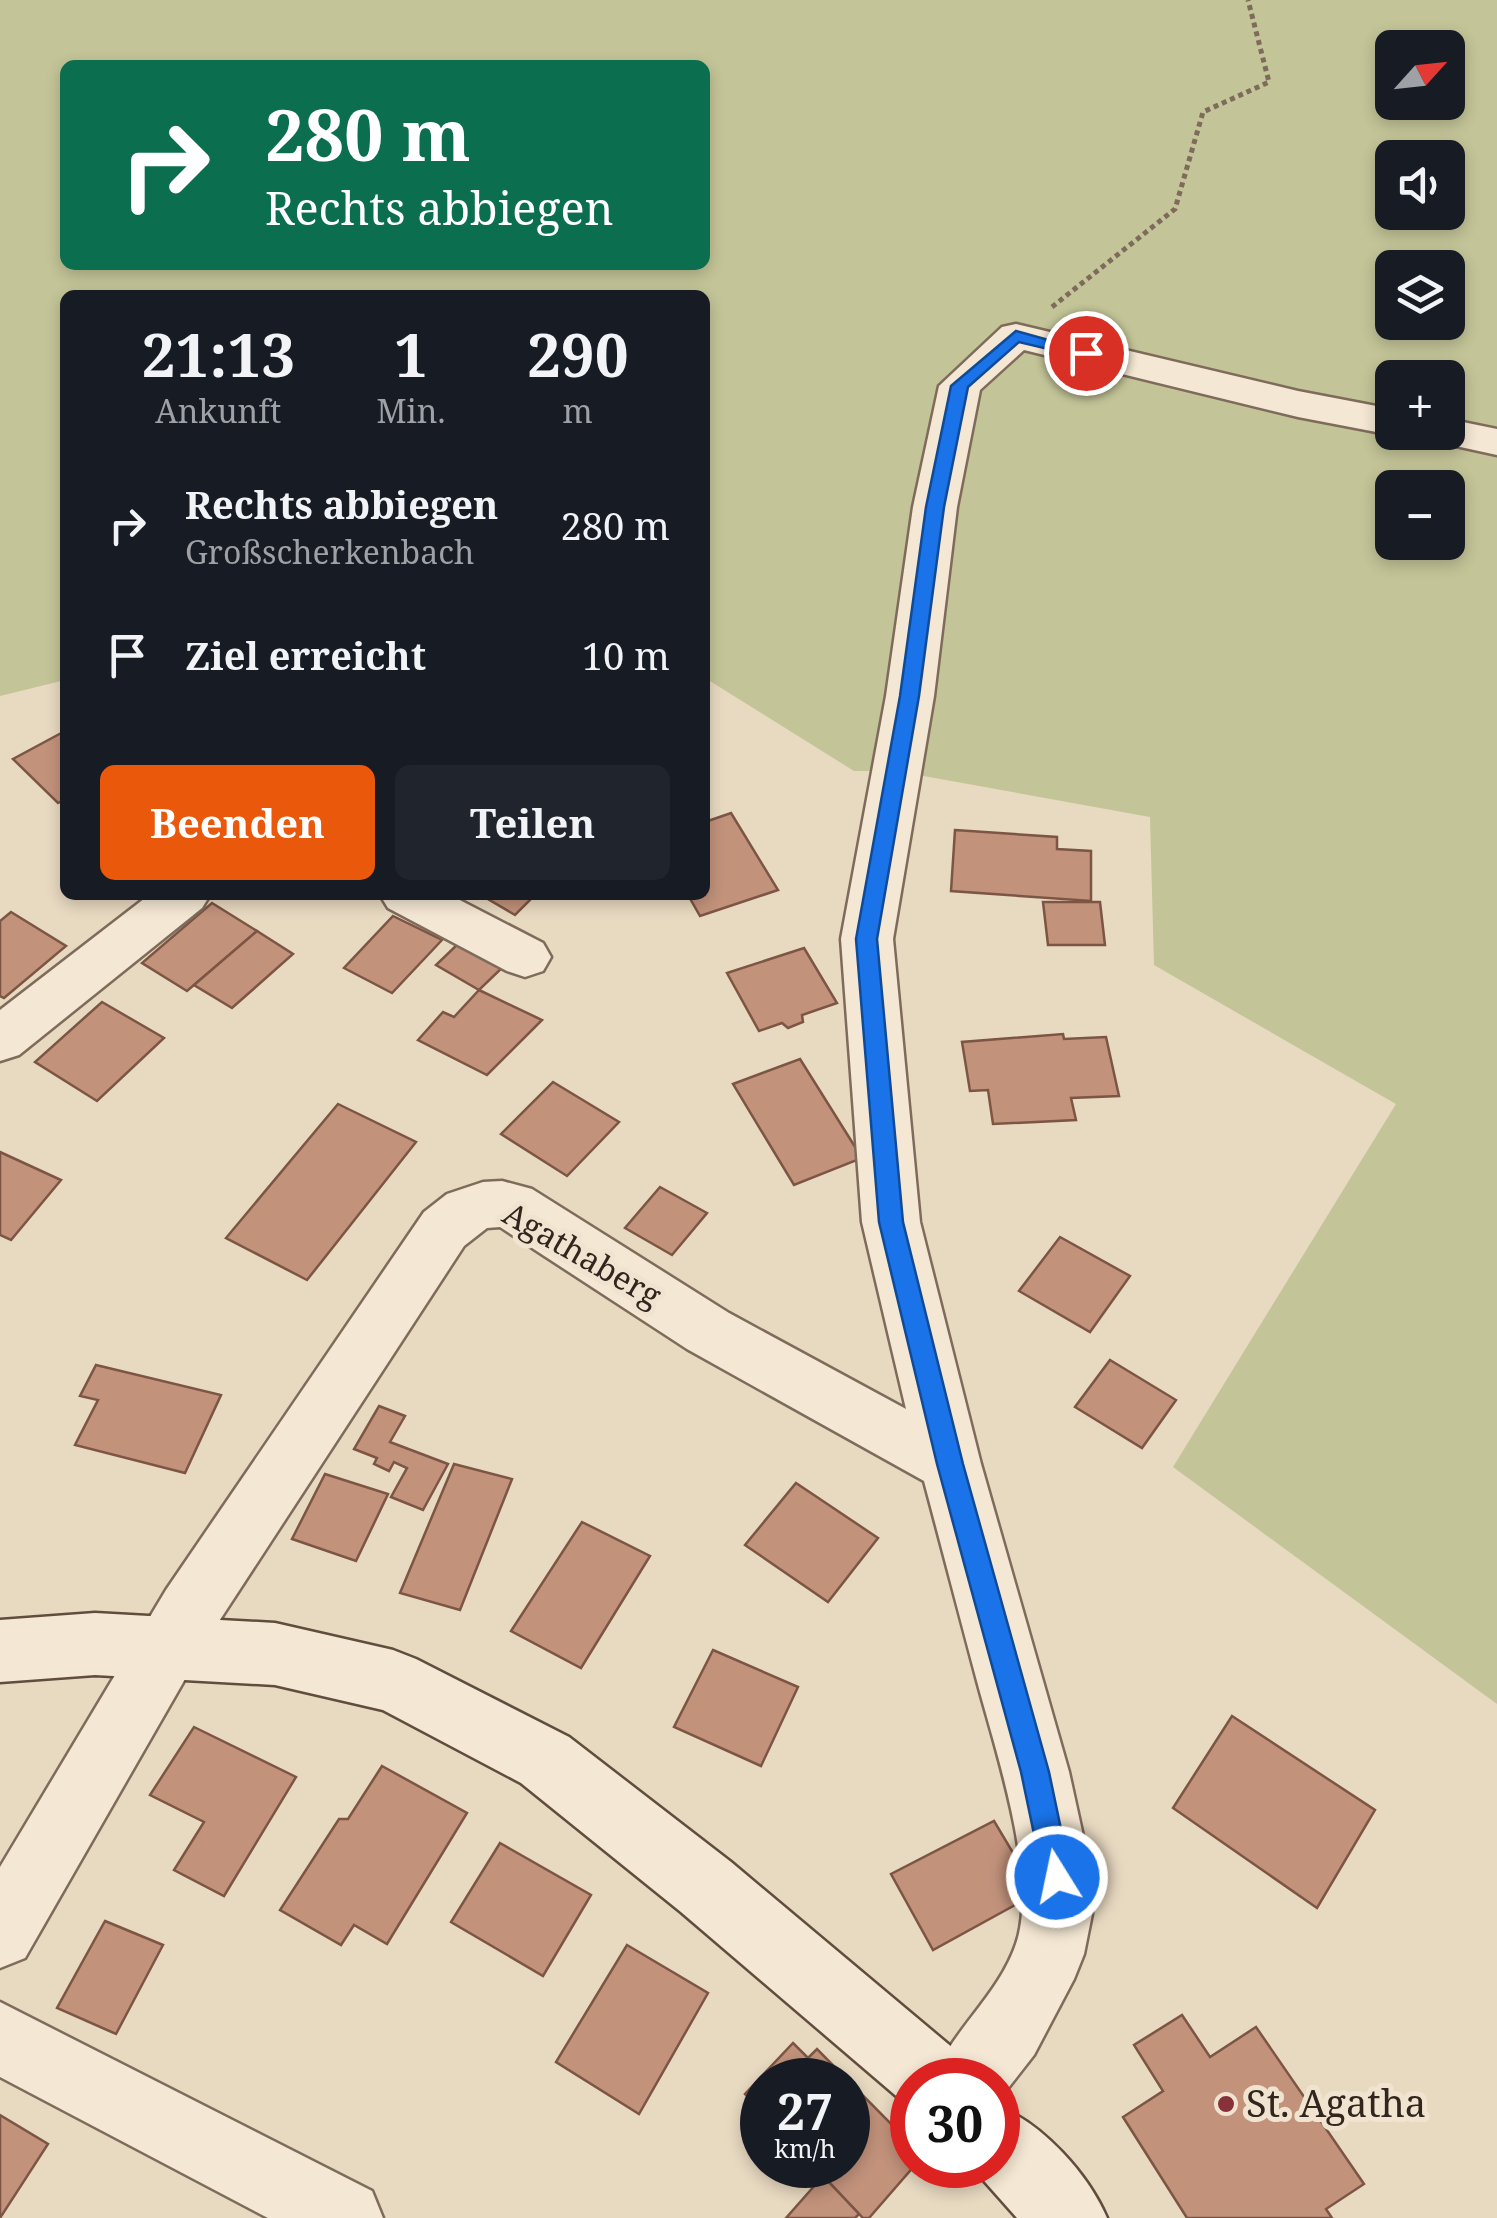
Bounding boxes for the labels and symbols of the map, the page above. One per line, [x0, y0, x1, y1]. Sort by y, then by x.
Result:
north arrow [1375, 30, 1465, 120]
pin [1044, 311, 1129, 396]
street label: Agathaberg [496, 1191, 670, 1316]
position arrow [1005, 1825, 1109, 1929]
speed limit sign: 30 [890, 2058, 1020, 2188]
place label: St. Agatha [1246, 2076, 1426, 2128]
marker: St. Agatha [1215, 2093, 1237, 2115]

